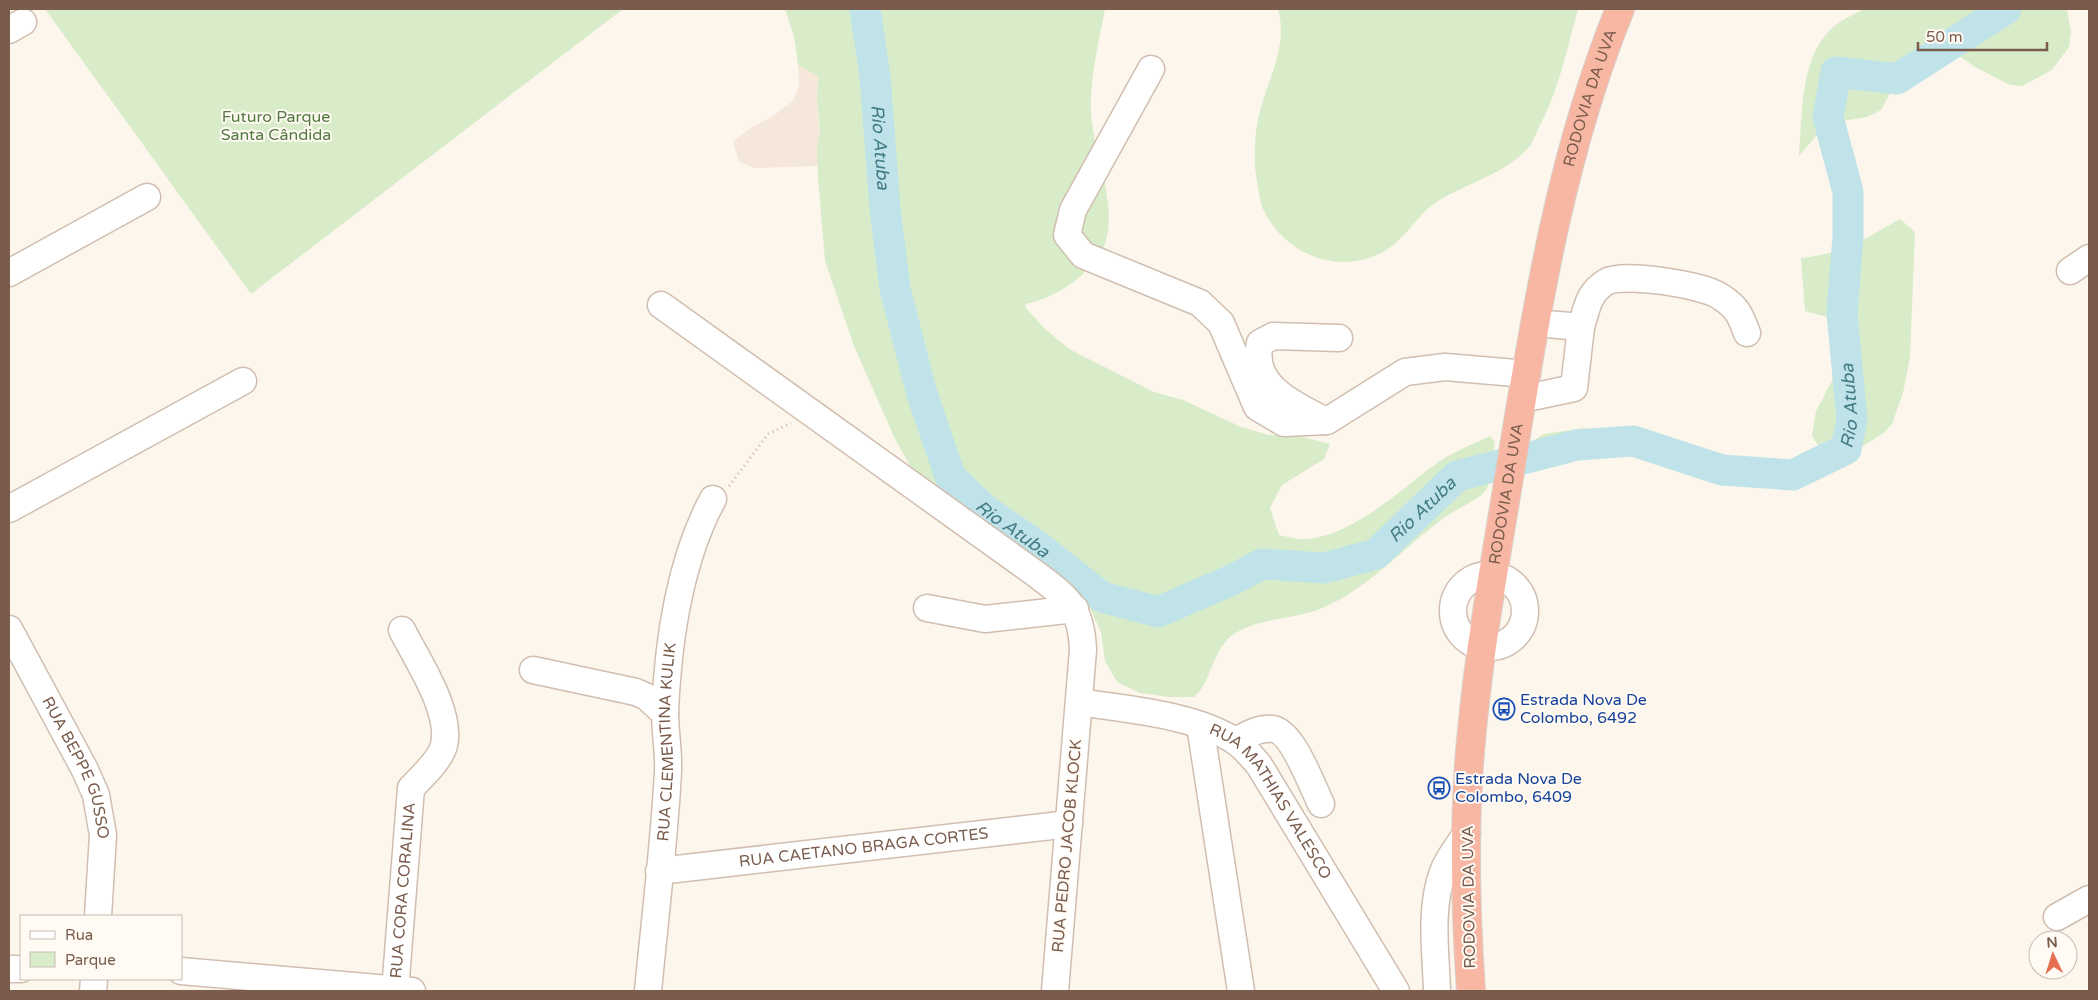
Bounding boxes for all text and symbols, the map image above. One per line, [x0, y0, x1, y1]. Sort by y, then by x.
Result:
scale bar [1918, 20, 2047, 52]
street label: RODOVIA DA UVA [1559, 26, 1621, 169]
text: 50 m [1926, 28, 1963, 46]
water label: Rio Atuba [866, 104, 895, 191]
park label: Futuro Parque Santa Cândida [221, 107, 331, 145]
water label: Rio Atuba [1835, 362, 1863, 450]
street label: RODOVIA DA UVA [1485, 421, 1528, 566]
water label: Rio Atuba [1384, 472, 1461, 547]
water label: Rio Atuba [971, 496, 1055, 563]
street label: RUA CLEMENTINA KULIK [653, 641, 681, 842]
place label: Estrada Nova De Colombo, 6492 [1520, 690, 1647, 728]
street label: RUA BEPPE GUSSO [37, 693, 113, 840]
bus stop icon: Estrada Nova De Colombo, 6492 [1492, 697, 1516, 721]
street label: RUA MATHIAS VALESCO [1206, 719, 1336, 883]
street label: RUA PEDRO JACOB KLOCK [1048, 738, 1086, 953]
place label: Estrada Nova De Colombo, 6409 [1455, 769, 1582, 807]
bus stop icon: Estrada Nova De Colombo, 6409 [1427, 776, 1451, 800]
street label: RUA CORA CORALINA [386, 802, 420, 979]
street label: RUA CAETANO BRAGA CORTES [738, 823, 990, 872]
street label: RODOVIA DA UVA [1458, 825, 1480, 969]
legend [20, 915, 182, 980]
text: Rua [65, 926, 93, 944]
north arrow [2028, 930, 2078, 980]
text: N [2046, 934, 2058, 951]
text: Parque [65, 951, 116, 969]

